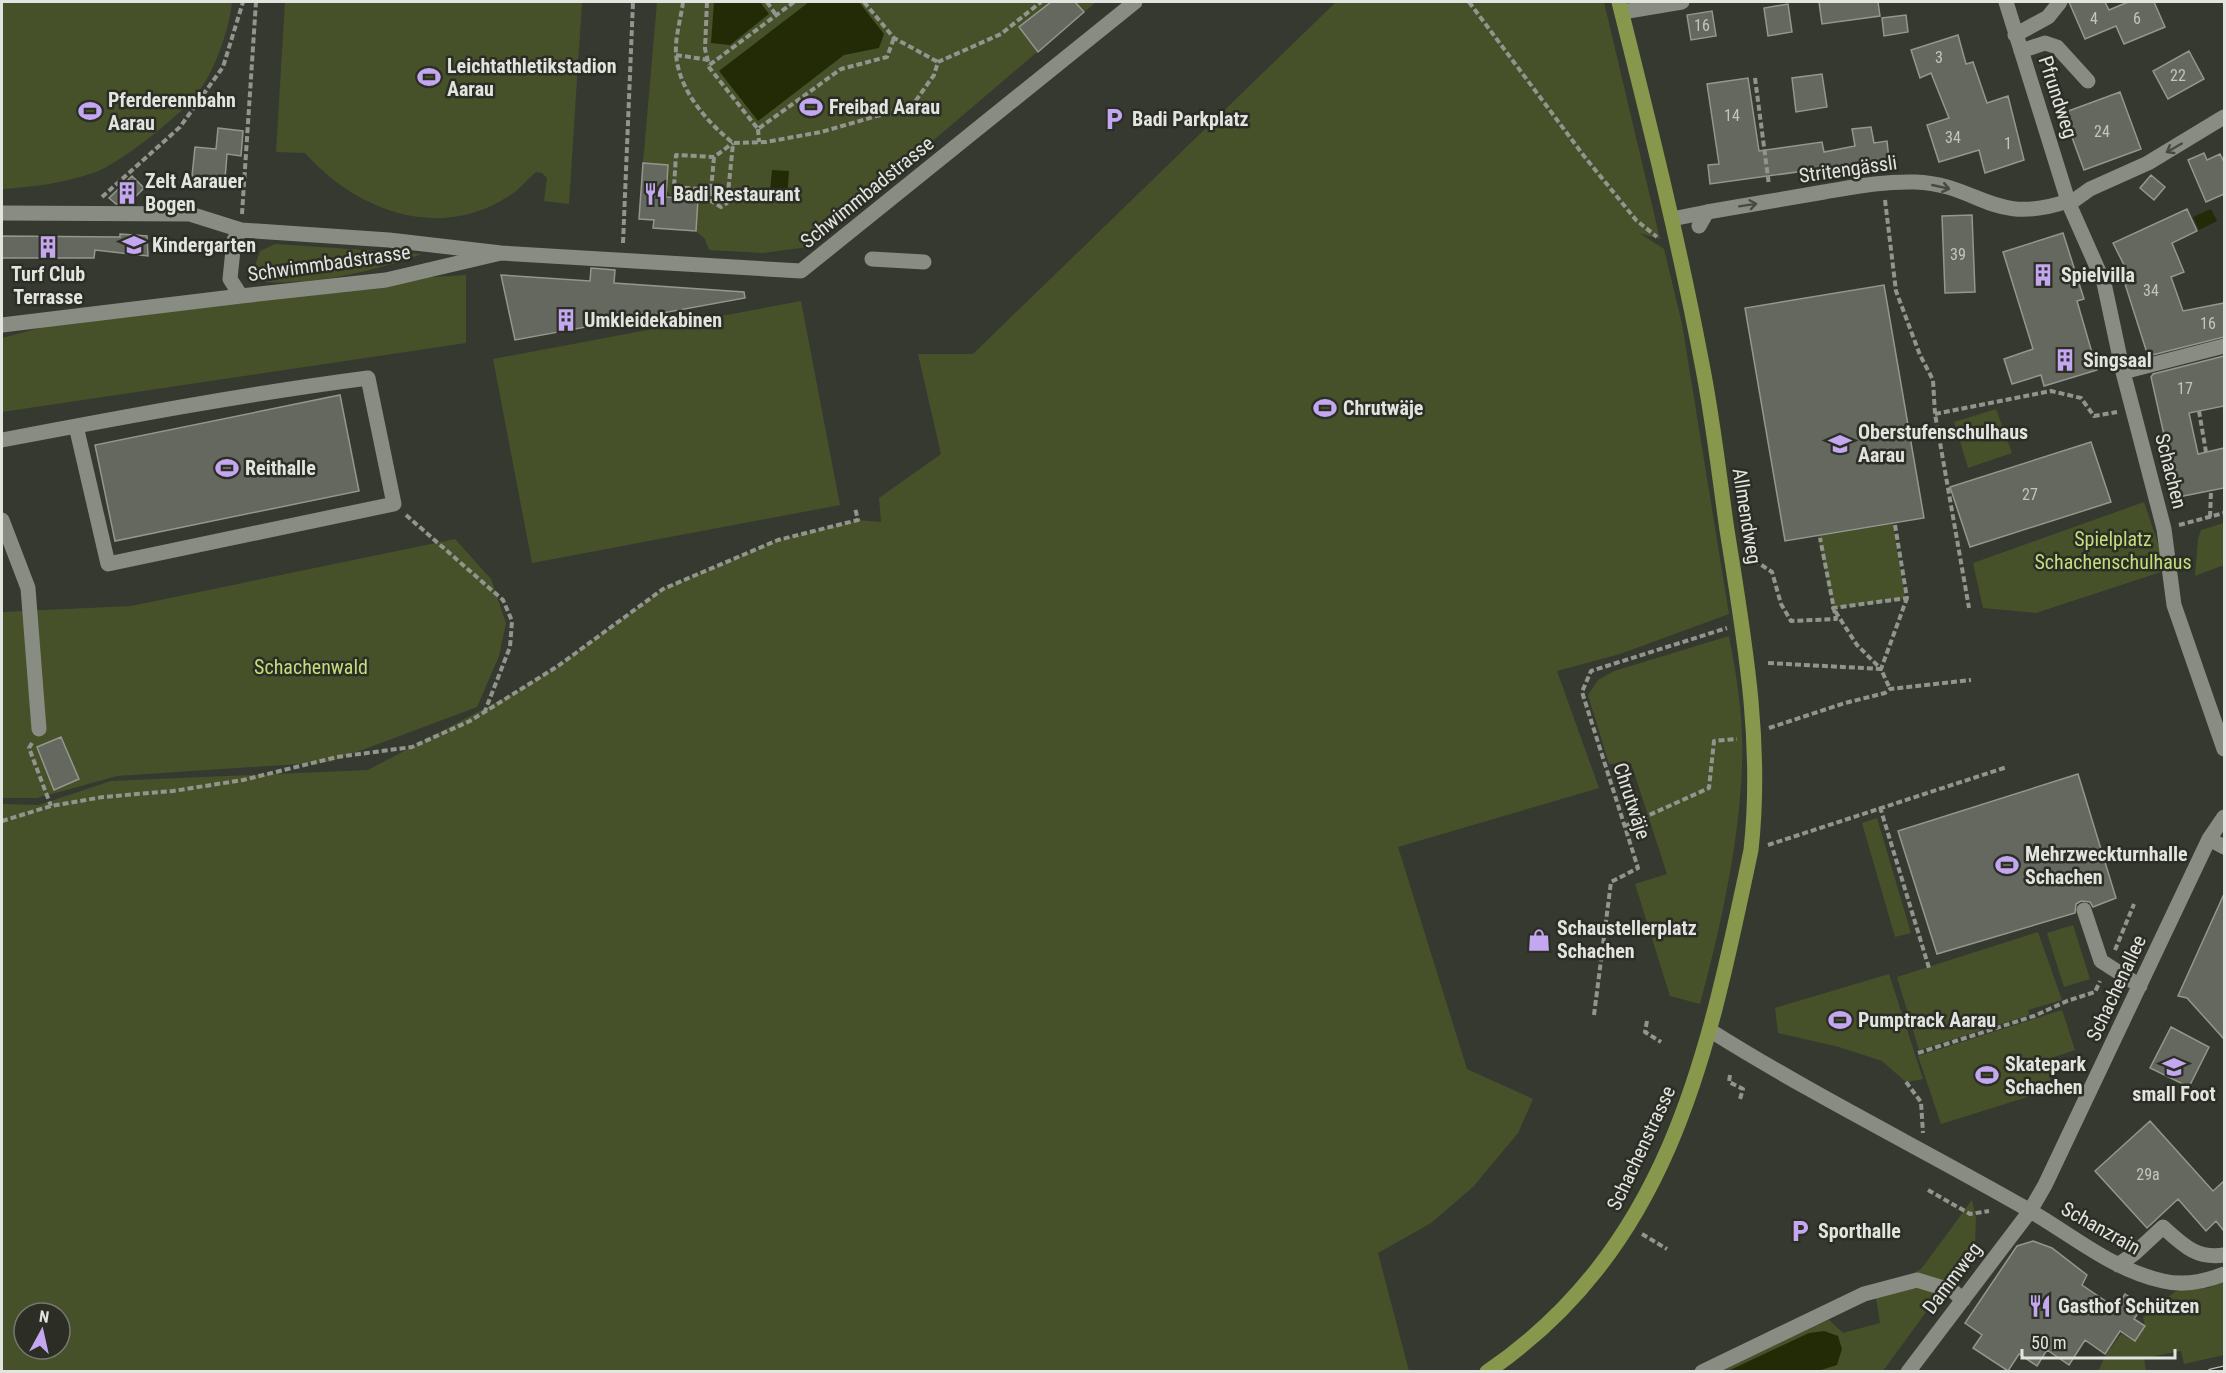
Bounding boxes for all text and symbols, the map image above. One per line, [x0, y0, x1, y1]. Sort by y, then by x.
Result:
house number: 4 [2090, 9, 2098, 28]
house number: 6 [2133, 9, 2141, 28]
house number: 16 [1694, 16, 1710, 35]
house number: 3 [1935, 48, 1943, 67]
street label: Pfrundweg [2033, 53, 2083, 141]
place label: Leichtathletikstadion Aarau [447, 54, 616, 101]
sports icon: Leichtathletikstadion Aarau [416, 64, 442, 90]
house number: 22 [2170, 66, 2186, 85]
place label: Pferderennbahn Aarau [108, 88, 236, 135]
sports icon: Freibad Aarau [798, 94, 824, 120]
place label: Freibad Aarau [829, 95, 940, 119]
sports icon: Pferderennbahn Aarau [77, 98, 103, 124]
parking icon: Badi Parkplatz [1101, 106, 1127, 132]
house number: 14 [1724, 106, 1740, 125]
place label: Badi Parkplatz [1132, 107, 1249, 131]
house number: 24 [2094, 122, 2110, 141]
house number: 34 [1945, 128, 1961, 147]
street label: Schwimmbadstrasse [796, 131, 938, 253]
house number: 1 [2004, 134, 2012, 153]
one-way arrow [2166, 142, 2183, 154]
street label: Stritengässli [1797, 150, 1899, 188]
place label: Zelt Aarauer Bogen [145, 169, 244, 216]
building icon: Zelt Aarauer Bogen [114, 180, 140, 206]
restaurant icon: Badi Restaurant [642, 181, 668, 207]
place label: Badi Restaurant [673, 182, 800, 206]
one-way arrow [1930, 182, 1950, 193]
one-way arrow [1738, 199, 1758, 210]
school or university icon: Kindergarten [121, 232, 147, 258]
place label: Kindergarten [152, 233, 256, 257]
building icon: Turf Club Terrasse [35, 234, 61, 260]
street label: Schwimmbadstrasse [246, 240, 412, 286]
house number: 39 [1950, 245, 1966, 264]
place label: Turf Club Terrasse [11, 262, 85, 309]
building icon: Spielvilla [2030, 262, 2056, 288]
place label: Spielvilla [2061, 263, 2135, 287]
house number: 34 [2143, 281, 2159, 300]
building icon: Umkleidekabinen [553, 307, 579, 333]
place label: Umkleidekabinen [584, 308, 722, 332]
house number: 16 [2200, 314, 2216, 333]
building icon: Singsaal [2052, 347, 2078, 373]
place label: Singsaal [2083, 348, 2152, 372]
house number: 17 [2177, 379, 2193, 398]
sports icon: Chrutwäje [1312, 395, 1338, 421]
place label: Chrutwäje [1343, 396, 1423, 420]
place label: Oberstufenschulhaus Aarau [1858, 420, 2028, 467]
school or university icon: Oberstufenschulhaus Aarau [1827, 431, 1853, 457]
street label: Schachen [2150, 431, 2192, 511]
sports icon: Reithalle [214, 455, 240, 481]
place label: Reithalle [245, 456, 316, 480]
street label: Allmendweg [1728, 466, 1766, 566]
house number: 27 [2022, 485, 2038, 504]
park label: Spielplatz Schachenschulhaus [2034, 527, 2192, 574]
park label: Schachenwald [254, 655, 368, 679]
street label: Chrutwäje [1608, 760, 1656, 842]
place label: Mehrzweckturnhalle Schachen [2025, 842, 2188, 889]
sports icon: Mehrzweckturnhalle Schachen [1994, 852, 2020, 878]
place label: Schaustellerplatz Schachen [1557, 916, 1697, 963]
shop icon: Schaustellerplatz Schachen [1526, 927, 1552, 953]
street label: Schachenallee [2081, 931, 2151, 1045]
sports icon: Pumptrack Aarau [1827, 1007, 1853, 1033]
place label: Pumptrack Aarau [1858, 1008, 1996, 1032]
place label: Skatepark Schachen [2005, 1052, 2086, 1099]
school or university icon: small Foot [2161, 1054, 2187, 1080]
sports icon: Skatepark Schachen [1974, 1062, 2000, 1088]
street label: Schachenstrasse [1602, 1082, 1680, 1214]
place label: small Foot [2132, 1082, 2216, 1106]
house number: 29a [2136, 1165, 2160, 1184]
street label: Schanzrain [2057, 1196, 2145, 1260]
parking icon: Sporthalle [1787, 1218, 1813, 1244]
place label: Sporthalle [1818, 1219, 1901, 1243]
street label: Dammweg [1917, 1237, 1987, 1319]
restaurant icon: Gasthof Schützen [2027, 1293, 2053, 1319]
place label: Gasthof Schützen [2058, 1294, 2199, 1318]
north arrow [12, 1301, 72, 1361]
text: N [38, 1307, 50, 1327]
scale bar [2022, 1322, 2175, 1360]
text: 50 m [2031, 1332, 2066, 1353]

